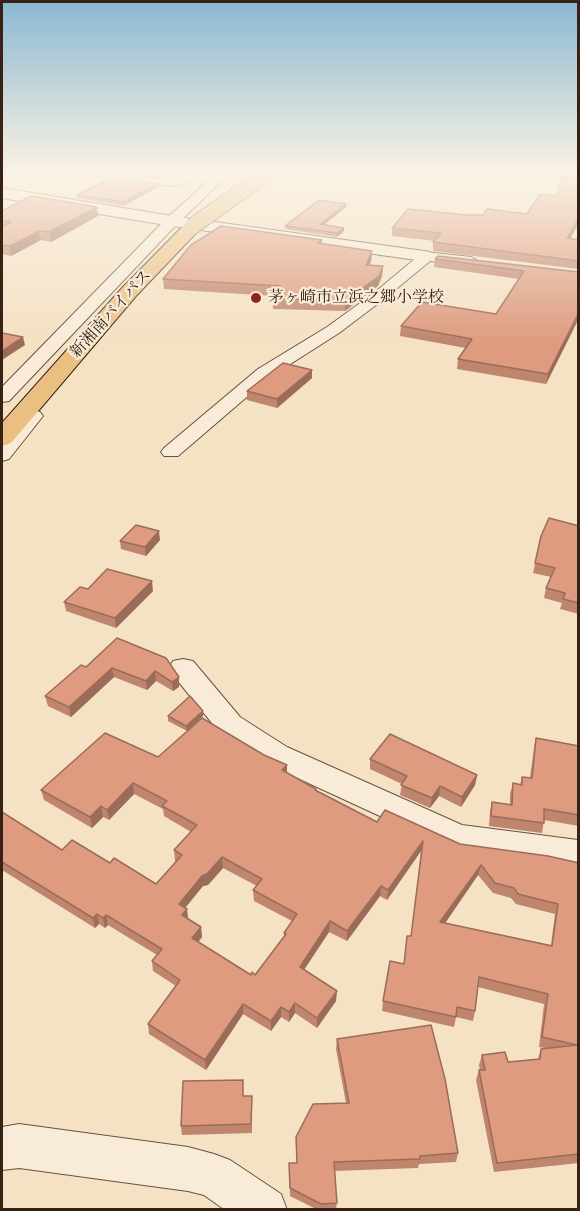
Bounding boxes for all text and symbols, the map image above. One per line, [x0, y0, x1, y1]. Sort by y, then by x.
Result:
street label: 新湘南バイパス [66, 266, 156, 362]
place label: 茅ヶ崎市立浜之郷小学校 [268, 288, 444, 308]
marker: 茅ヶ崎市立浜之郷小学校 [249, 291, 263, 305]

